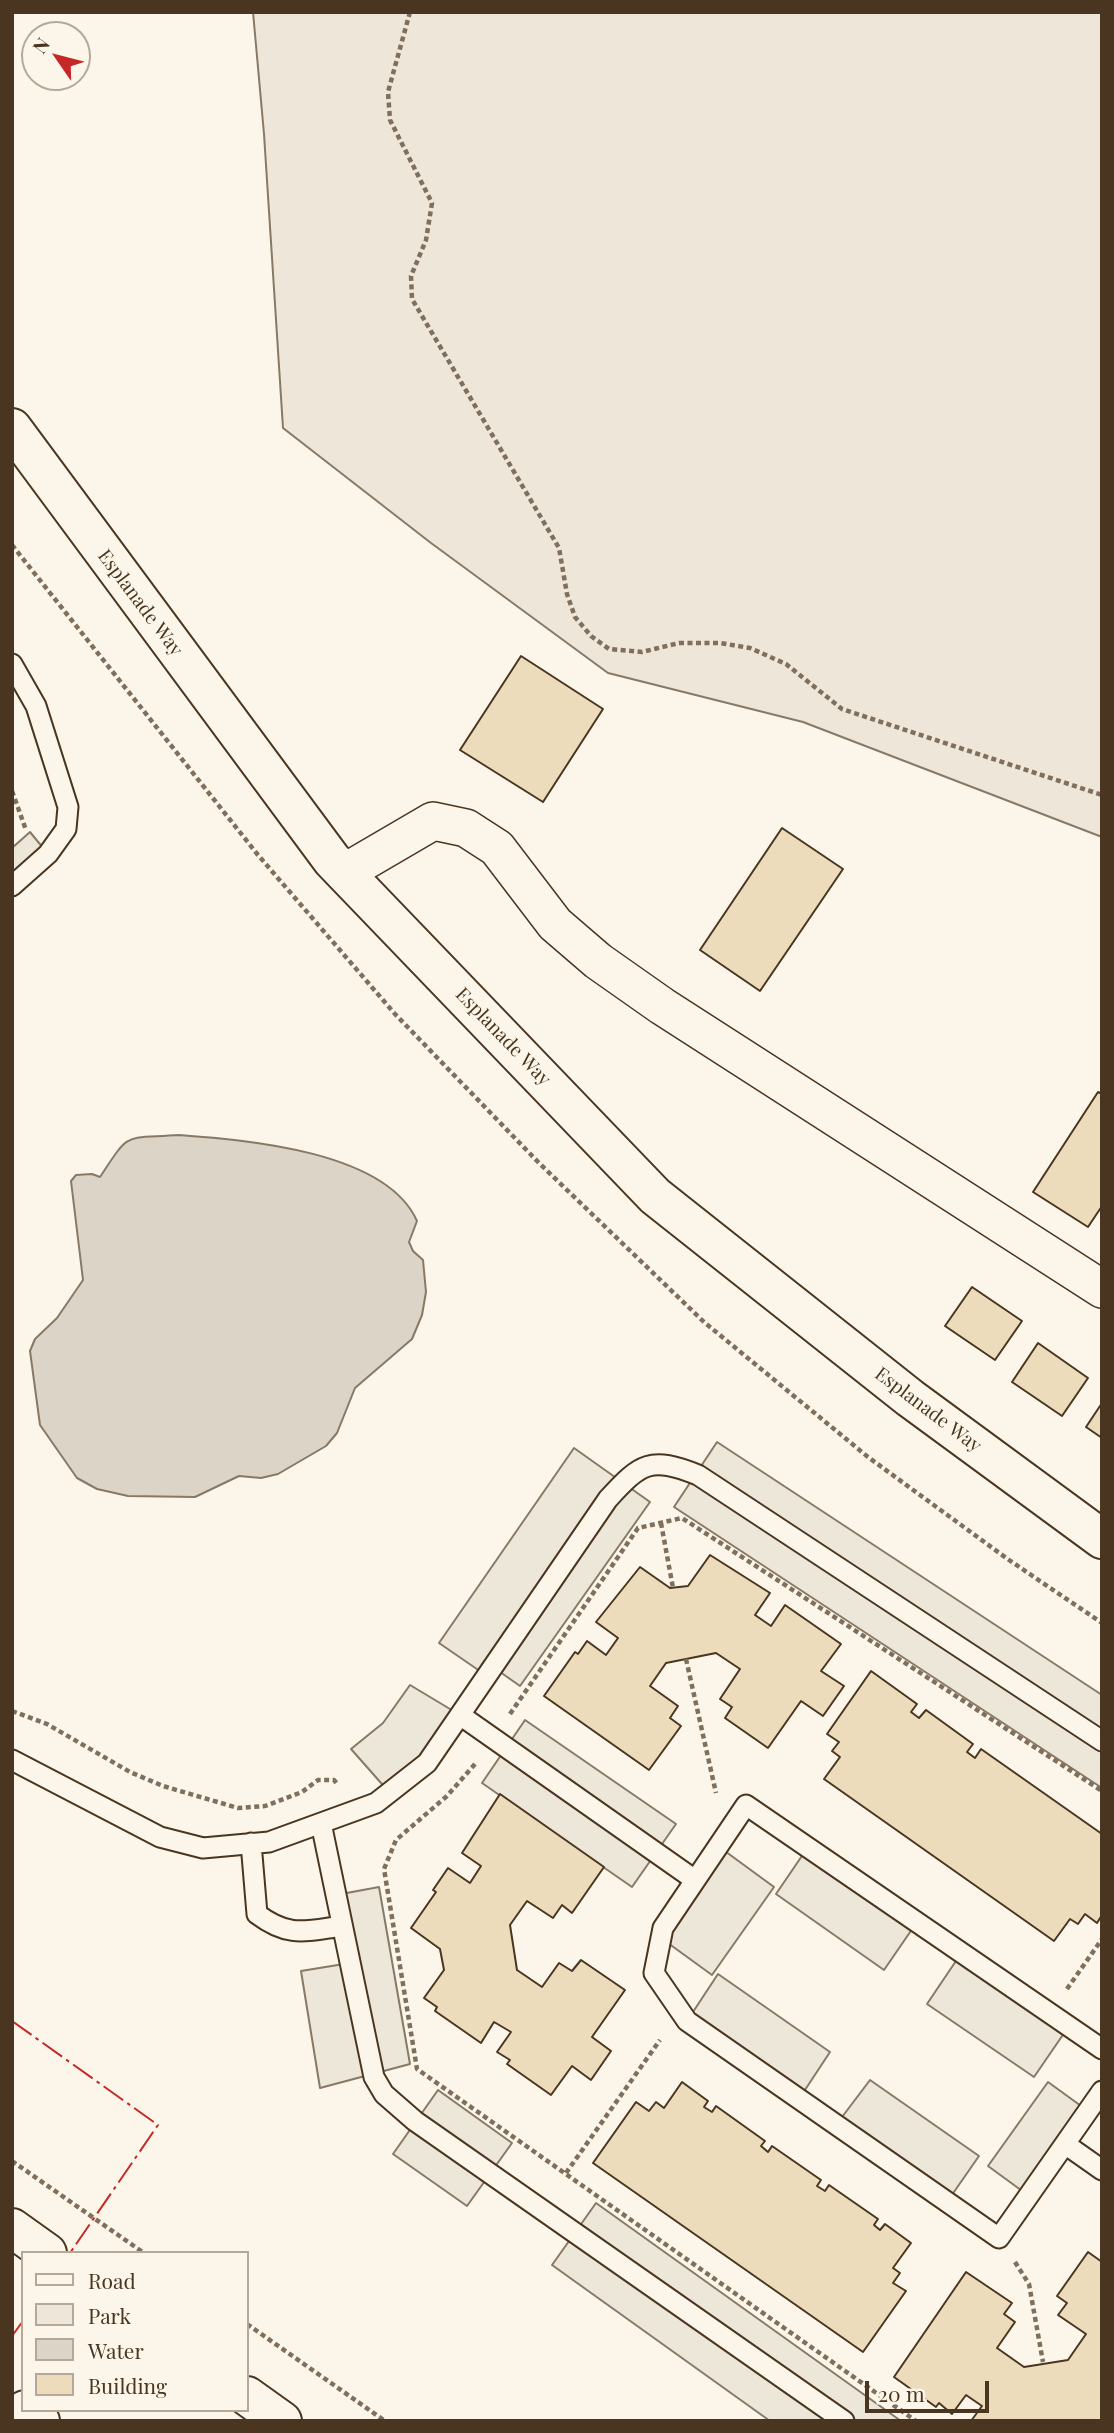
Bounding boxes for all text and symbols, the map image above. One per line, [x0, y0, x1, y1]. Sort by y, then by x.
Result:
north arrow [21, 21, 91, 91]
text: N [26, 32, 55, 58]
street label: Esplanade Way [93, 545, 187, 661]
street label: Esplanade Way [451, 983, 555, 1091]
street label: Esplanade Way [870, 1363, 986, 1457]
legend [21, 2251, 248, 2412]
text: Road [88, 2266, 136, 2294]
text: Park [88, 2301, 131, 2329]
text: Water [88, 2336, 144, 2364]
scale bar [869, 2366, 993, 2410]
text: Building [88, 2371, 167, 2399]
text: 20 m [878, 2379, 925, 2407]

